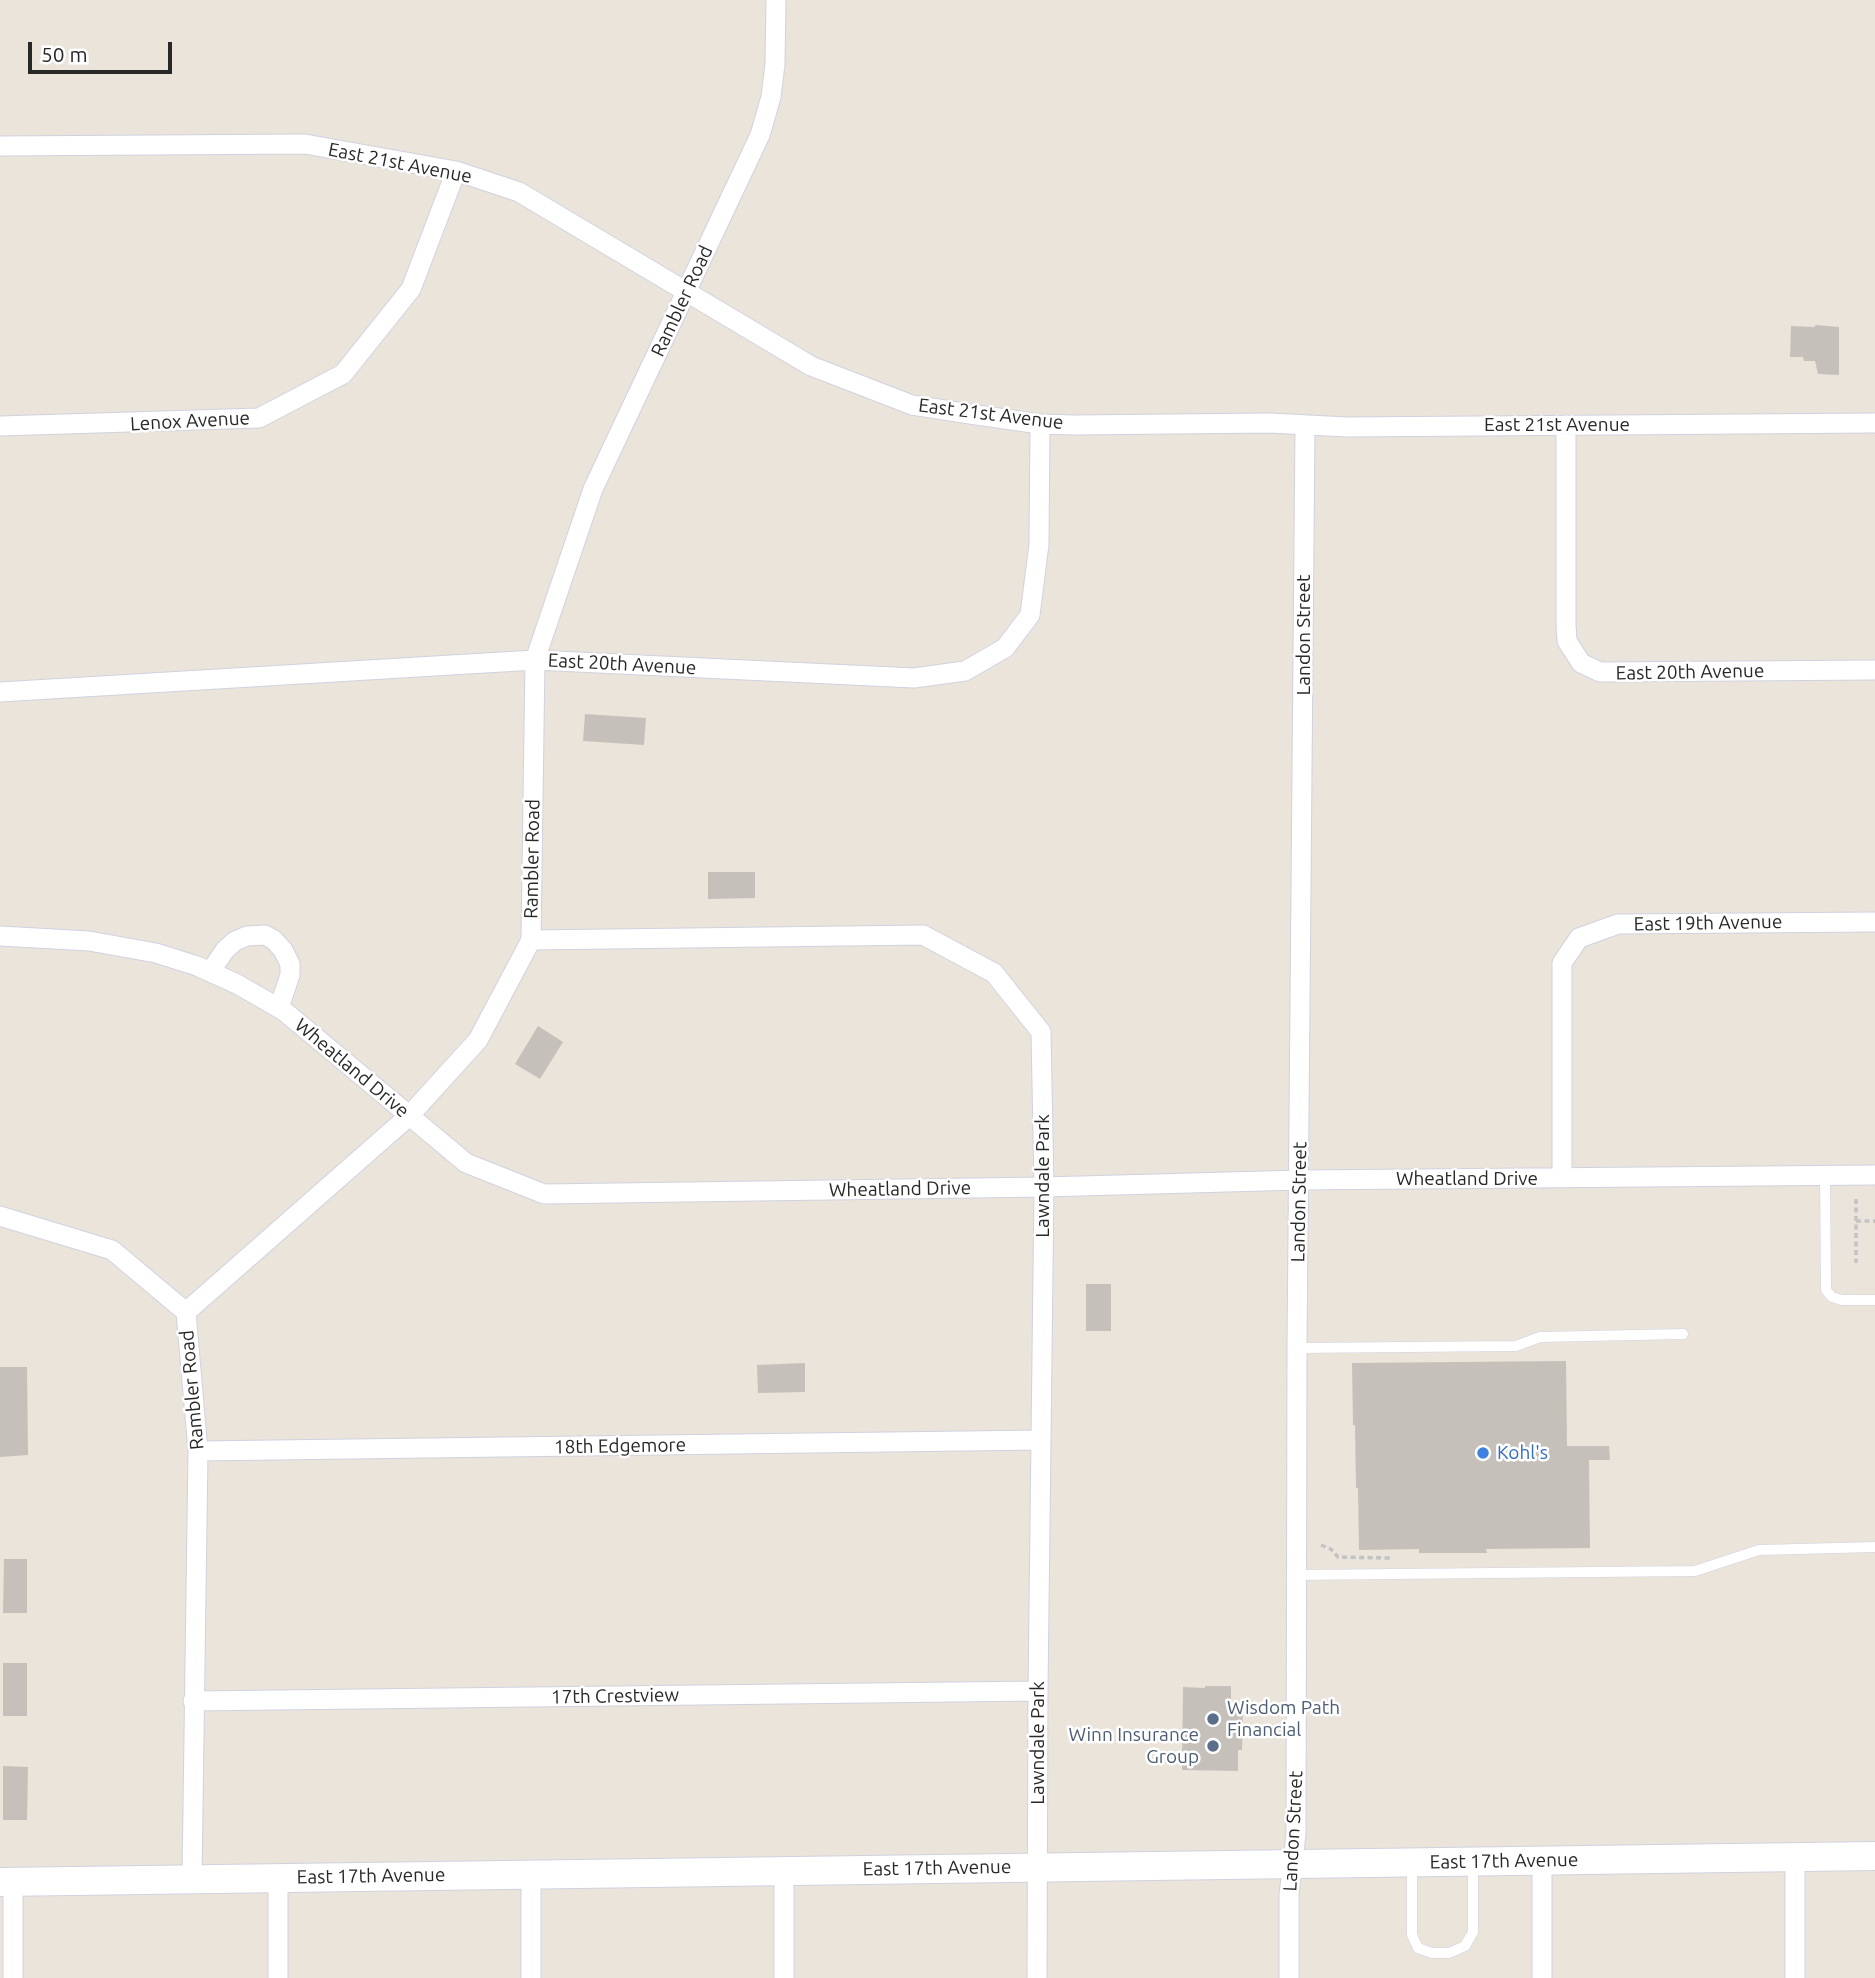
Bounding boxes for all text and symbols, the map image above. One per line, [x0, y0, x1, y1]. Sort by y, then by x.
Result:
scale bar [32, 28, 175, 72]
text: 50 m [41, 42, 88, 66]
street label: East 21st Avenue [326, 138, 474, 188]
street label: Rambler Road [646, 242, 718, 360]
street label: East 21st Avenue [917, 394, 1065, 434]
street label: Lenox Avenue [130, 406, 250, 436]
street label: East 21st Avenue [1484, 414, 1630, 436]
street label: Landon Street [1293, 575, 1315, 695]
street label: East 20th Avenue [547, 649, 697, 679]
street label: East 20th Avenue [1616, 659, 1764, 685]
street label: Rambler Road [520, 799, 544, 919]
street label: East 19th Avenue [1634, 910, 1782, 936]
street label: Wheatland Drive [290, 1014, 414, 1122]
street label: Lawndale Park [1032, 1114, 1054, 1238]
street label: Landon Street [1287, 1141, 1311, 1263]
street label: Wheatland Drive [1396, 1168, 1538, 1190]
street label: Wheatland Drive [829, 1176, 971, 1202]
street label: Rambler Road [175, 1329, 209, 1451]
street label: 18th Edgemore [554, 1433, 686, 1459]
place label: Kohl's [1497, 1442, 1548, 1464]
marker: Kohl's [1475, 1445, 1491, 1461]
street label: Lawndale Park [1027, 1681, 1049, 1805]
street label: 17th Crestview [551, 1683, 679, 1709]
place label: Wisdom Path Financial [1227, 1697, 1340, 1741]
marker: Wisdom Path Financial [1205, 1711, 1221, 1727]
place label: Winn Insurance Group [1069, 1724, 1199, 1768]
marker: Winn Insurance Group [1205, 1738, 1221, 1754]
street label: Landon Street [1278, 1770, 1308, 1892]
street label: East 17th Avenue [1430, 1848, 1578, 1874]
street label: East 17th Avenue [863, 1855, 1011, 1881]
street label: East 17th Avenue [297, 1863, 445, 1889]

